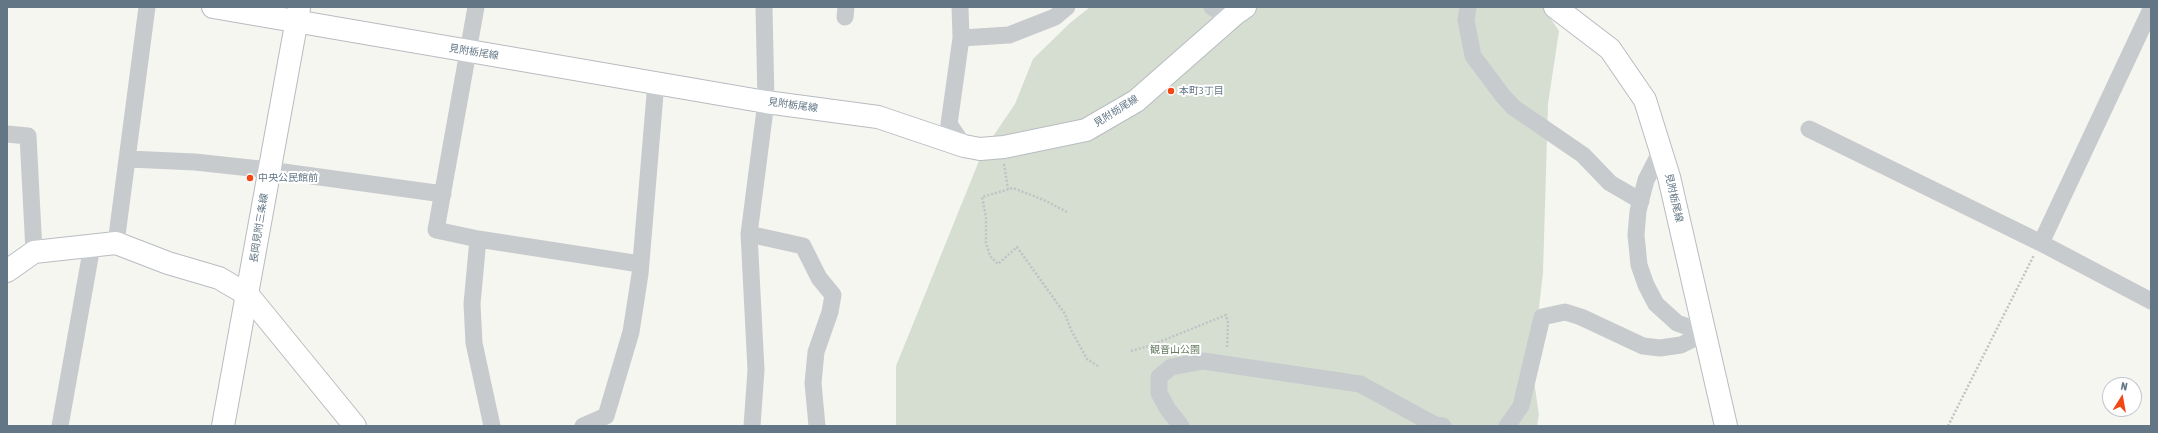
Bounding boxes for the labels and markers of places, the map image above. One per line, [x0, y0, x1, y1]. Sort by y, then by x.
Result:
place label: 本町3丁目 [1179, 85, 1224, 97]
marker: 本町3丁目 [1166, 86, 1176, 96]
place label: 中央公民館前 [258, 172, 318, 184]
marker: 中央公民館前 [245, 173, 255, 183]

